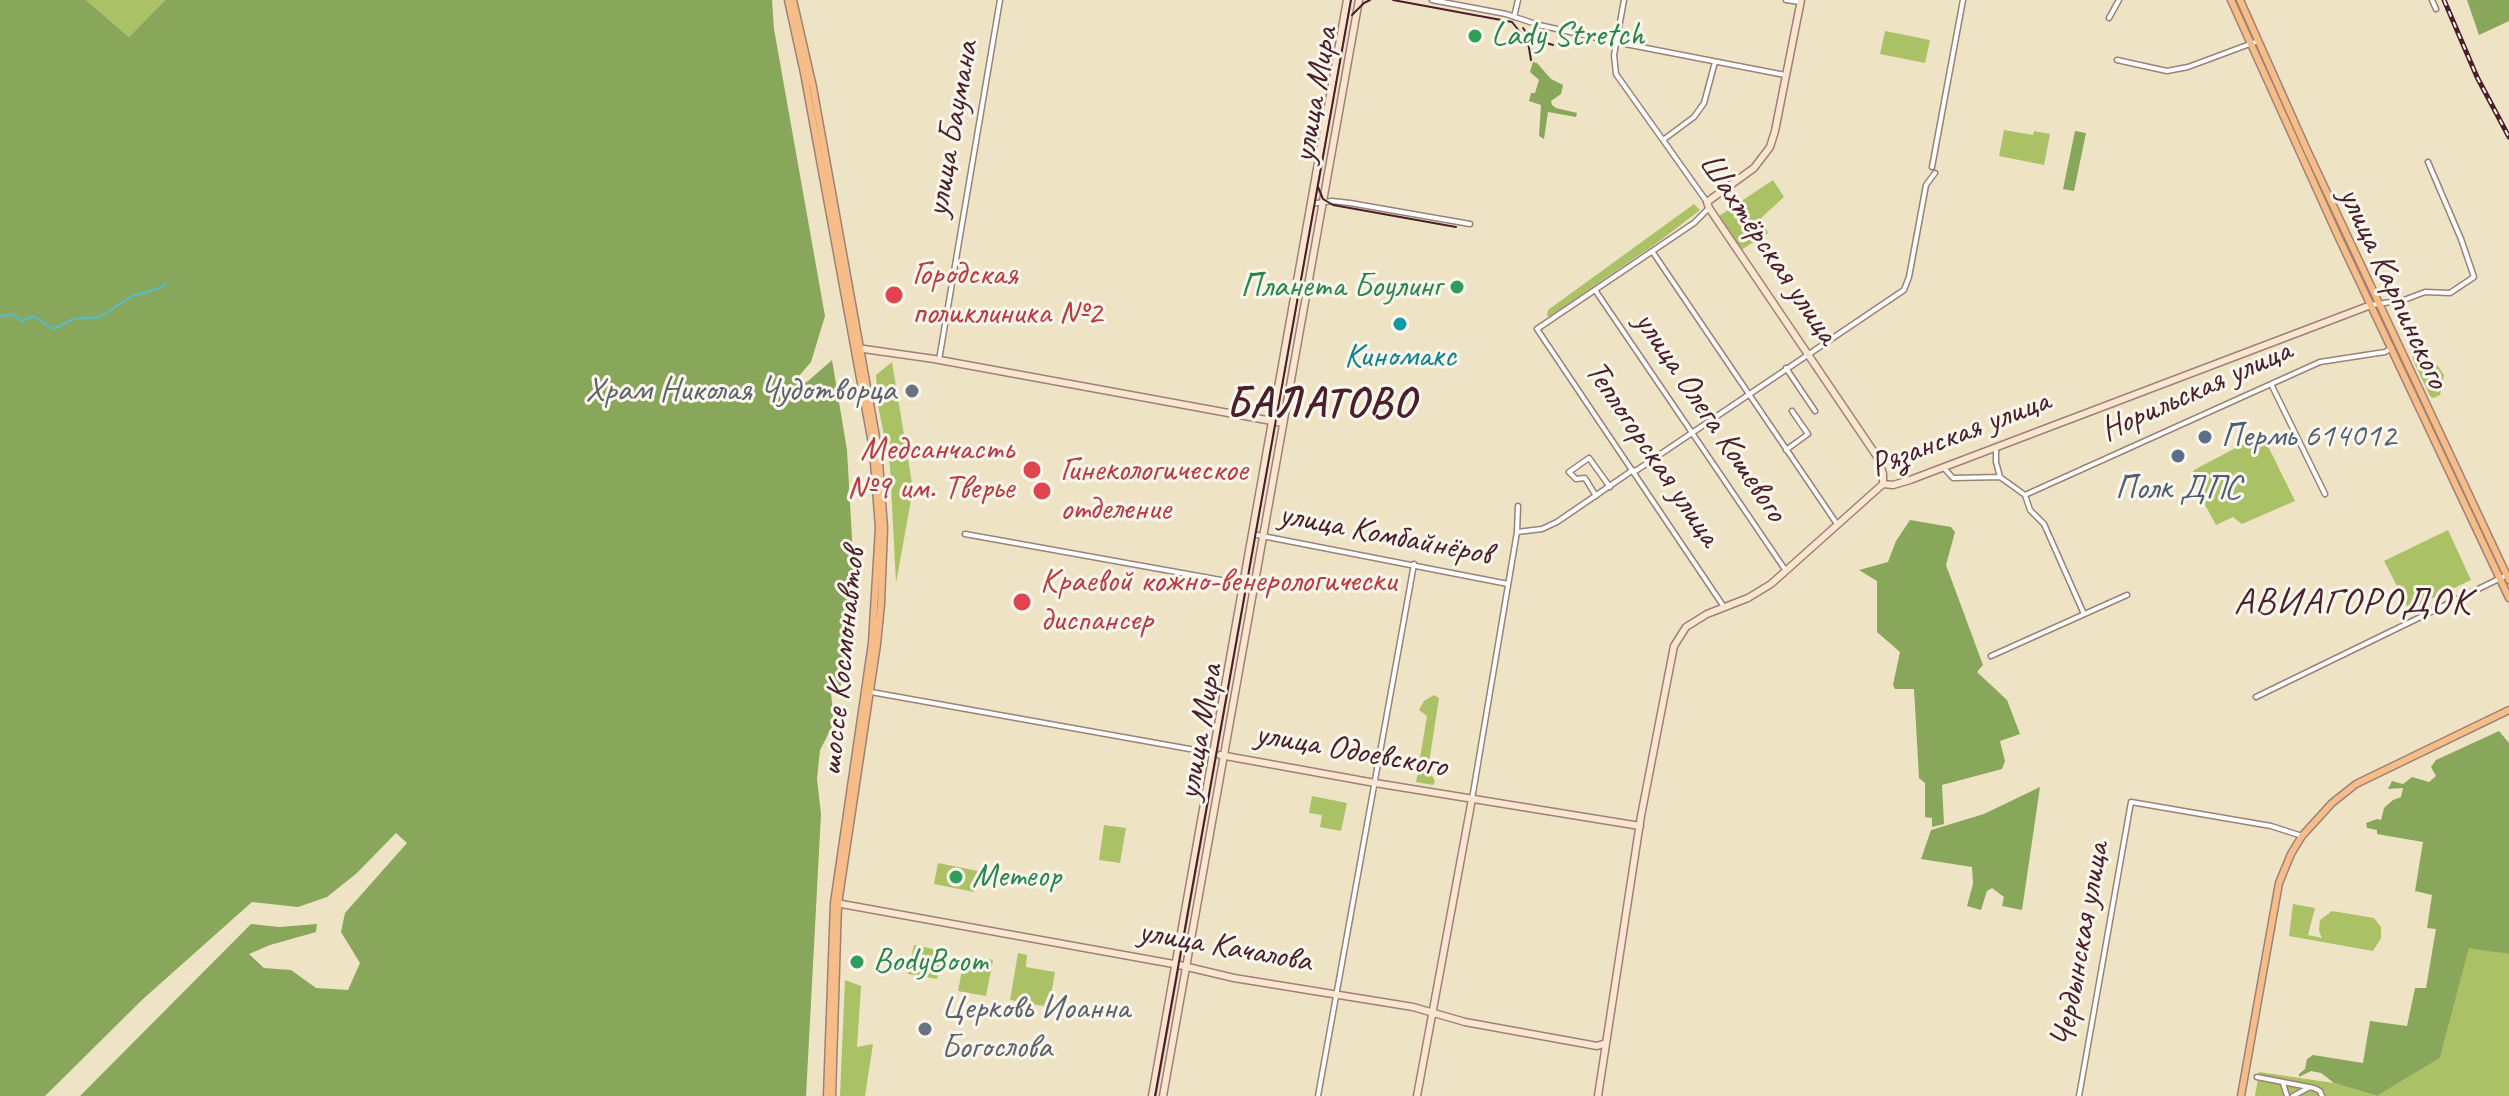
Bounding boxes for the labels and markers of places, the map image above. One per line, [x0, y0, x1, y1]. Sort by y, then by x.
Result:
place label: Lady Stretch [1491, 16, 1644, 56]
marker: Lady Stretch [1466, 27, 1484, 45]
place label: Городская поликлиника №2 [912, 255, 1102, 334]
place label: Планета Боулинг [1240, 267, 1441, 307]
marker: Планета Боулинг [1448, 278, 1466, 296]
marker: Городская поликлиника №2 [883, 284, 905, 306]
marker: Киномакс [1391, 315, 1409, 333]
place label: Киномакс [1344, 337, 1456, 377]
place label: Храм Николая Чудотворца [586, 371, 896, 411]
marker: Храм Николая Чудотворца [903, 382, 921, 400]
place label: Пермь 614012 [2221, 417, 2396, 457]
marker: Пермь 614012 [2196, 428, 2214, 446]
place label: Медсанчасть №9 им. Тверье [847, 430, 1014, 510]
marker: Полк ДПС [2169, 447, 2187, 465]
place label: Гинекологическое отделение [1060, 451, 1247, 530]
marker: Медсанчасть №9 им. Тверье [1021, 459, 1043, 481]
place label: Полк ДПС [2115, 469, 2241, 509]
marker: Гинекологическое отделение [1031, 480, 1053, 502]
place label: Краевой кожно-венерологически диспансер [1040, 562, 1397, 642]
marker: Краевой кожно-венерологически диспансер [1011, 591, 1033, 613]
place label: Метеор [972, 857, 1061, 897]
marker: Метеор [947, 868, 965, 886]
place label: BodyBoom [873, 942, 988, 982]
marker: BodyBoom [848, 953, 866, 971]
place label: Церковь Иоанна Богослова [941, 989, 1130, 1068]
marker: Церковь Иоанна Богослова [916, 1020, 934, 1038]

